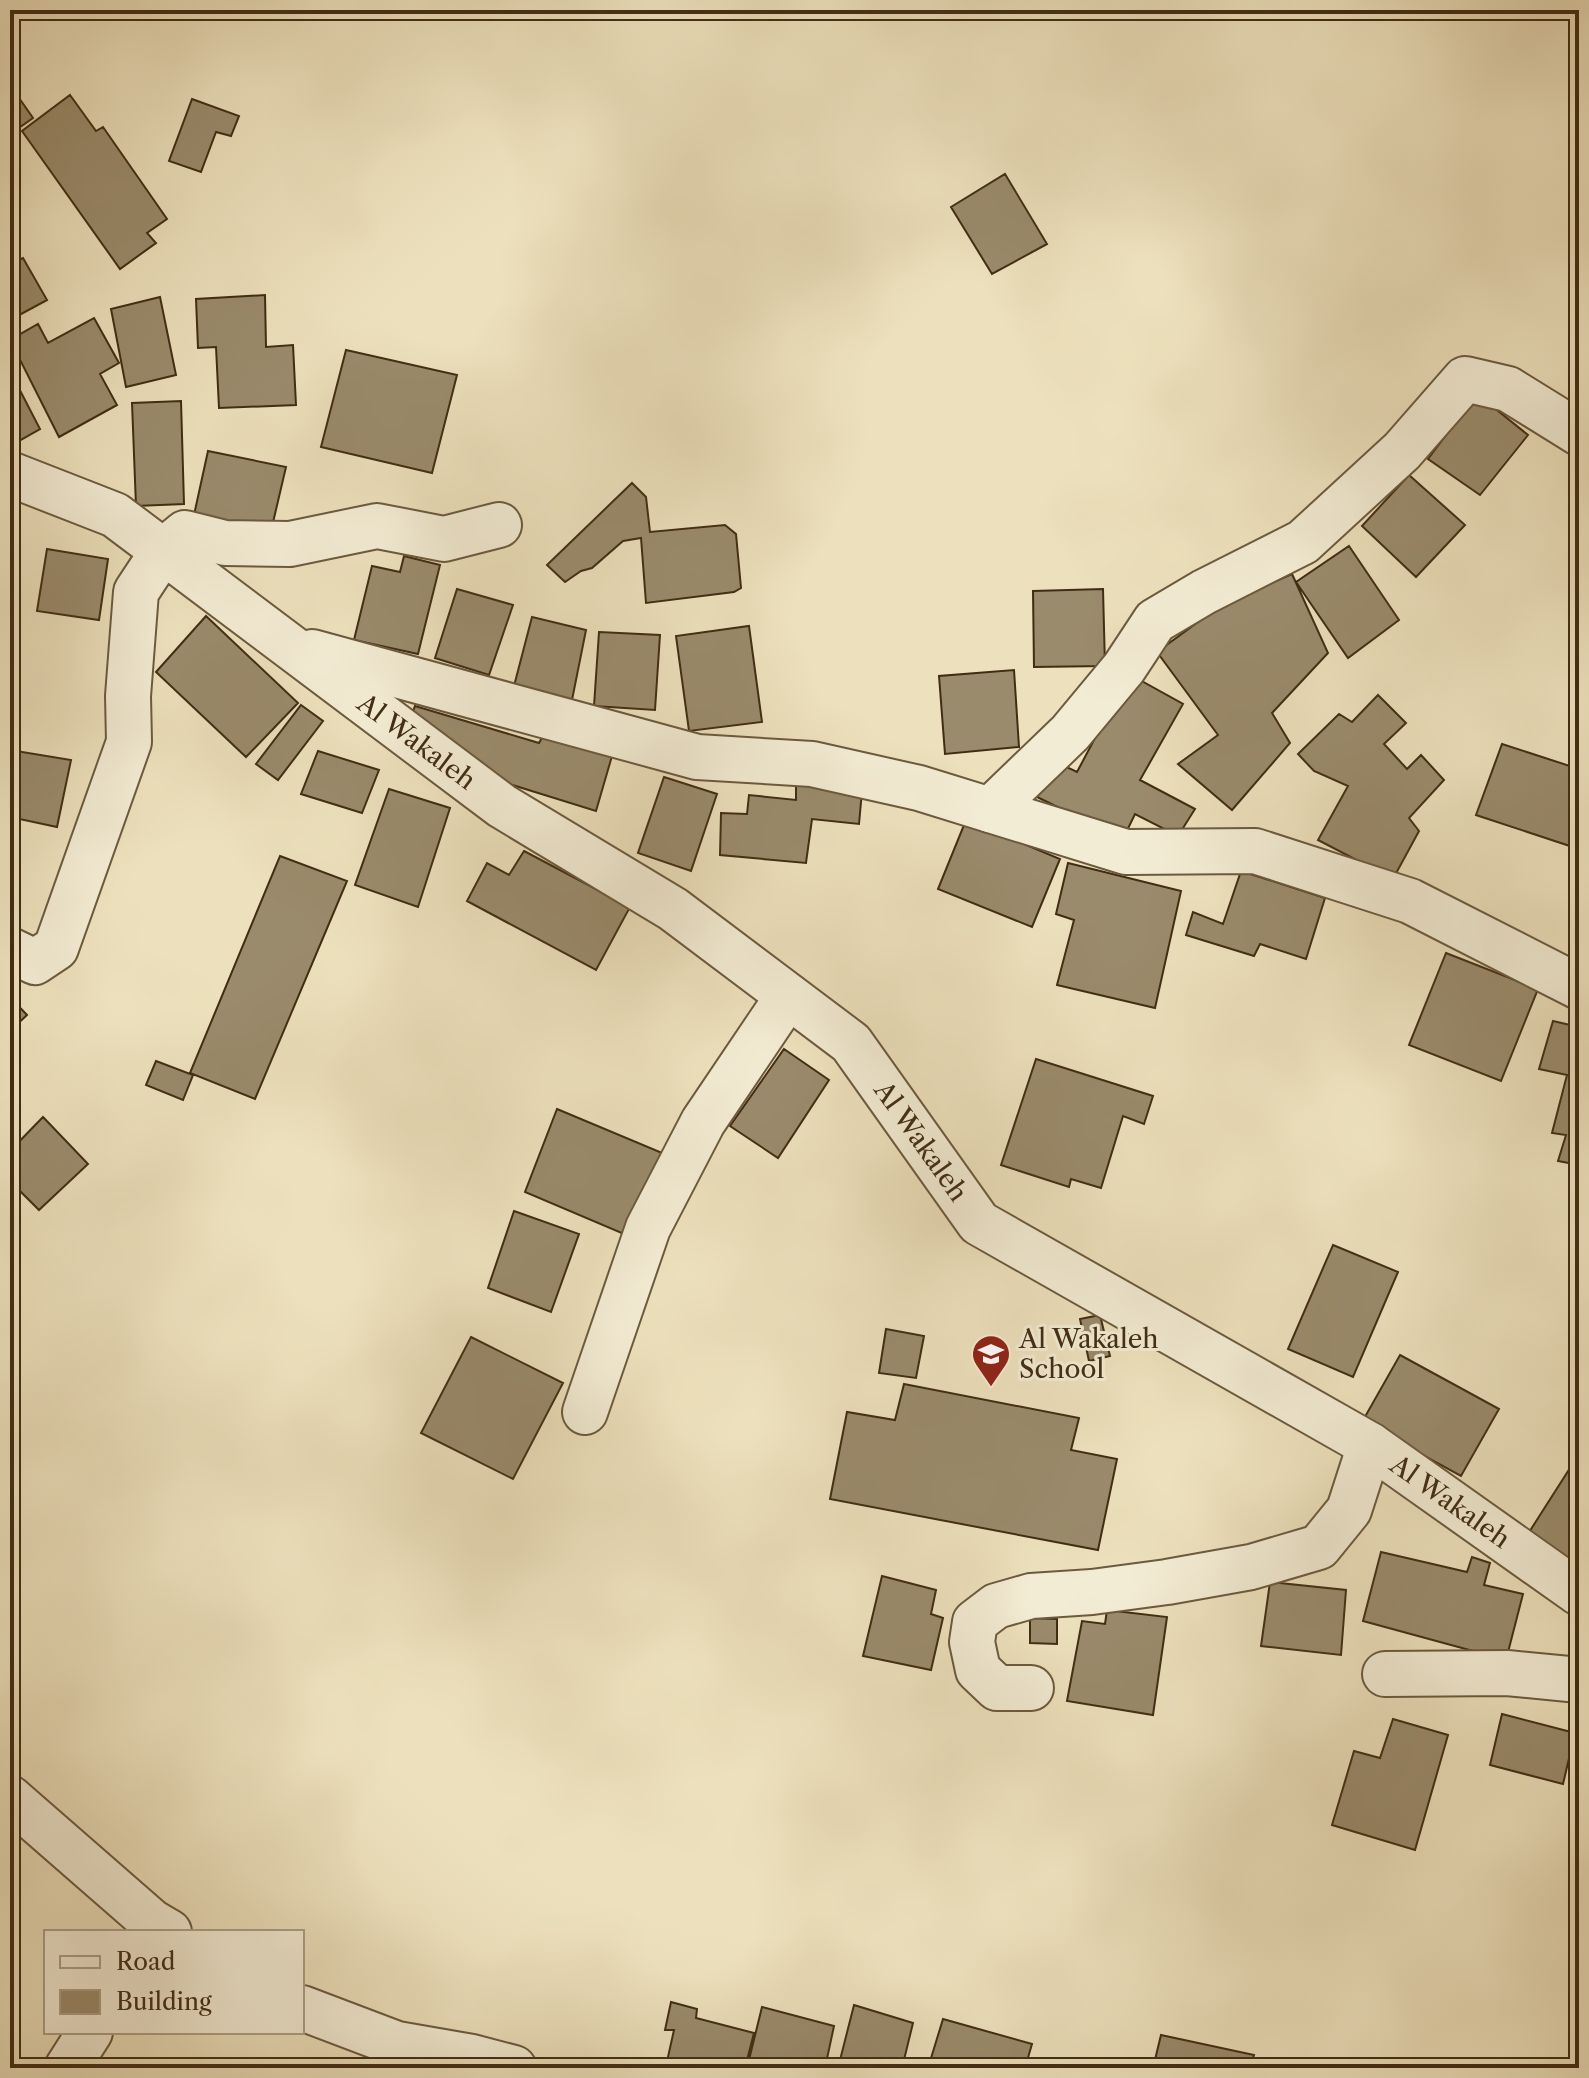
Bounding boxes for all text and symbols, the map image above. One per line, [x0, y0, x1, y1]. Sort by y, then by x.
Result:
street label: Al Wakaleh [350, 686, 482, 796]
street label: Al Wakaleh [867, 1074, 974, 1208]
place label: Al Wakaleh School [1018, 1323, 1159, 1385]
school or university icon: Al Wakaleh School [970, 1333, 1012, 1388]
street label: Al Wakaleh [1383, 1448, 1516, 1555]
legend [44, 1930, 304, 2034]
text: Road [116, 1947, 176, 1976]
text: Building [116, 1987, 212, 2016]

